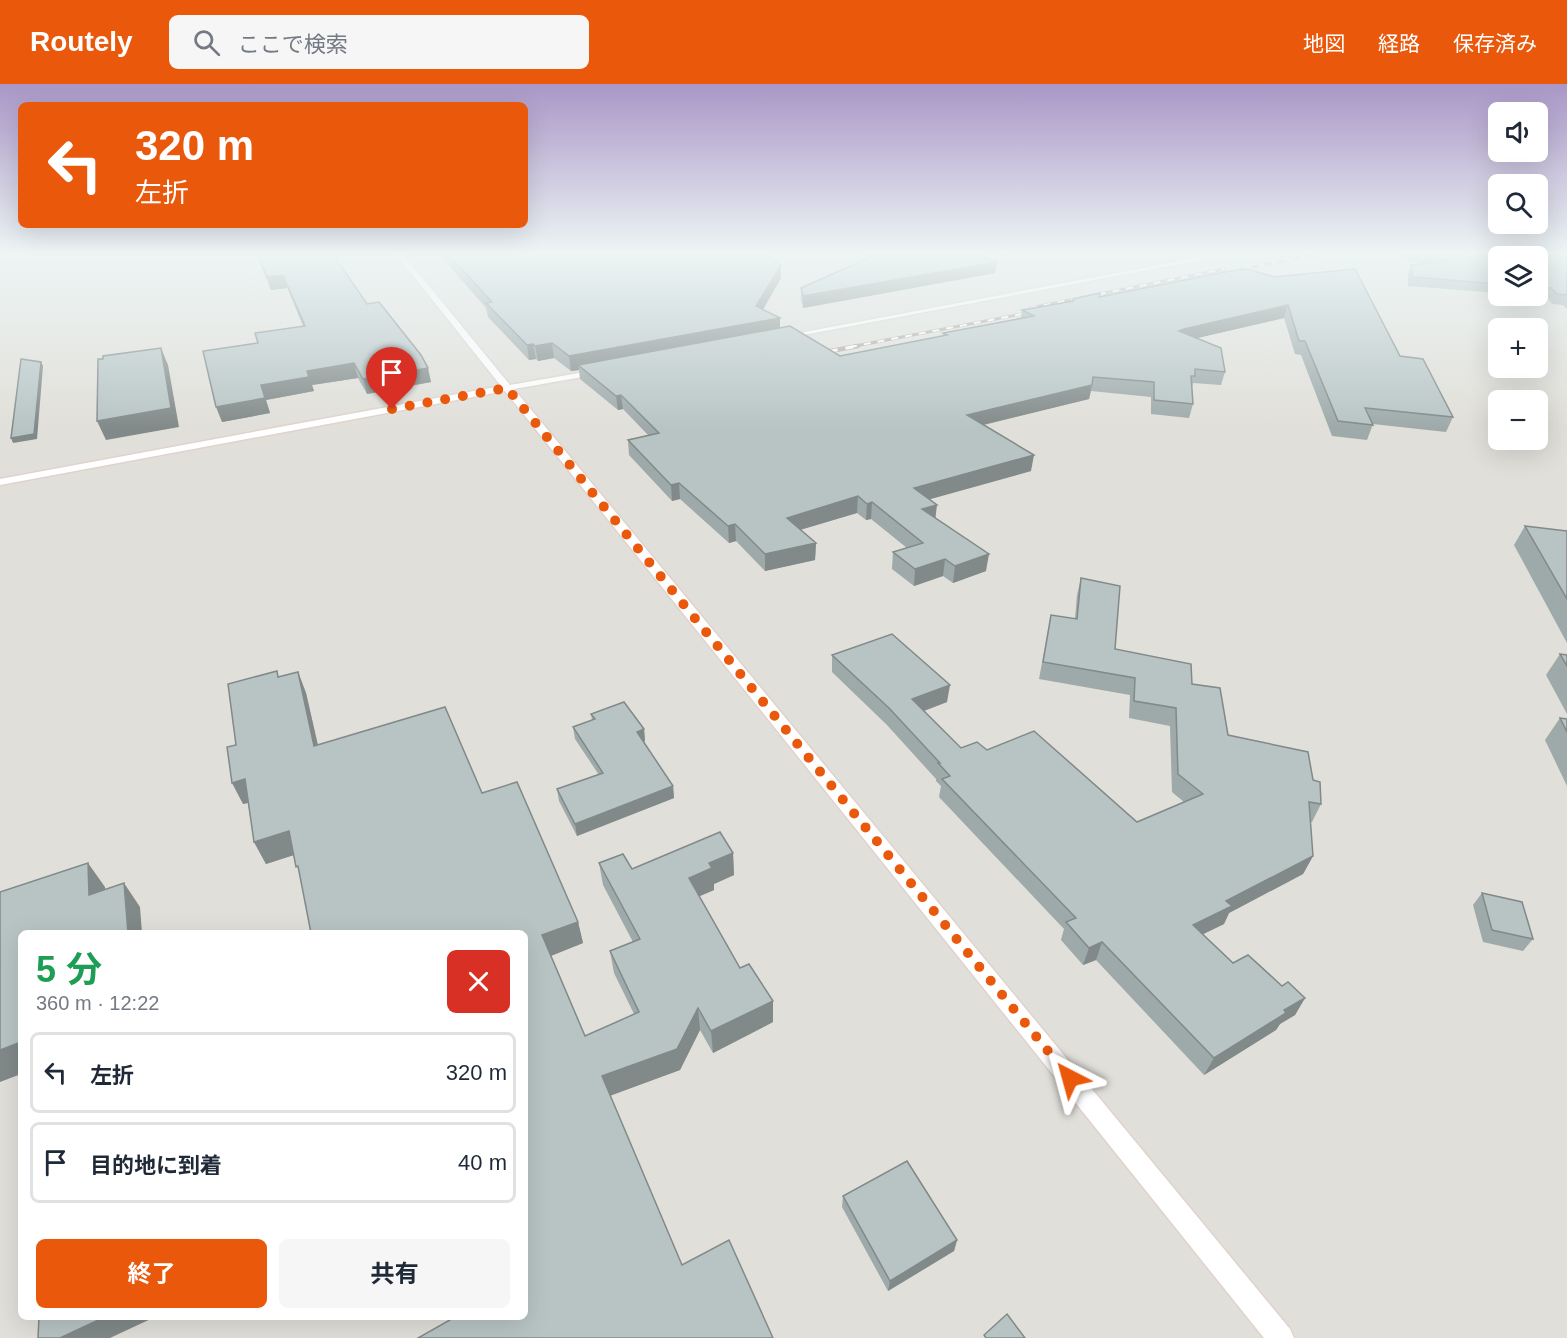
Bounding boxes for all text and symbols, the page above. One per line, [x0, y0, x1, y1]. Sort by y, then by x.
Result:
search box [169, 15, 589, 69]
text: Routely [30, 26, 133, 57]
icon: search [190, 26, 223, 59]
text: ここで検索 [238, 32, 348, 57]
text: 地図 [1303, 32, 1345, 55]
text: 経路 [1378, 32, 1420, 55]
text: 保存済み [1453, 32, 1537, 55]
map controls [1488, 102, 1548, 450]
button: sound [1488, 102, 1548, 162]
text: 320 m [135, 122, 254, 169]
icon: left [36, 126, 114, 204]
button: search [1488, 174, 1548, 234]
text: 左折 [135, 178, 189, 208]
button: layers [1488, 246, 1548, 306]
button: + [1488, 318, 1548, 378]
pin [366, 347, 417, 409]
icon: arrive [375, 356, 408, 389]
button: − [1488, 390, 1548, 450]
text: 5 分 [36, 949, 102, 990]
button: close [447, 950, 510, 1013]
text: 360 m · 12:22 [36, 992, 159, 1014]
position arrow [1038, 1046, 1102, 1110]
icon: left [39, 1056, 72, 1089]
text: 320 m [446, 1060, 507, 1085]
text: 左折 [90, 1063, 134, 1088]
icon: arrive [39, 1146, 72, 1179]
text: 40 m [458, 1150, 507, 1175]
text: 目的地に到着 [90, 1153, 222, 1178]
button: 終了 [36, 1239, 267, 1308]
button: 共有 [279, 1239, 510, 1308]

